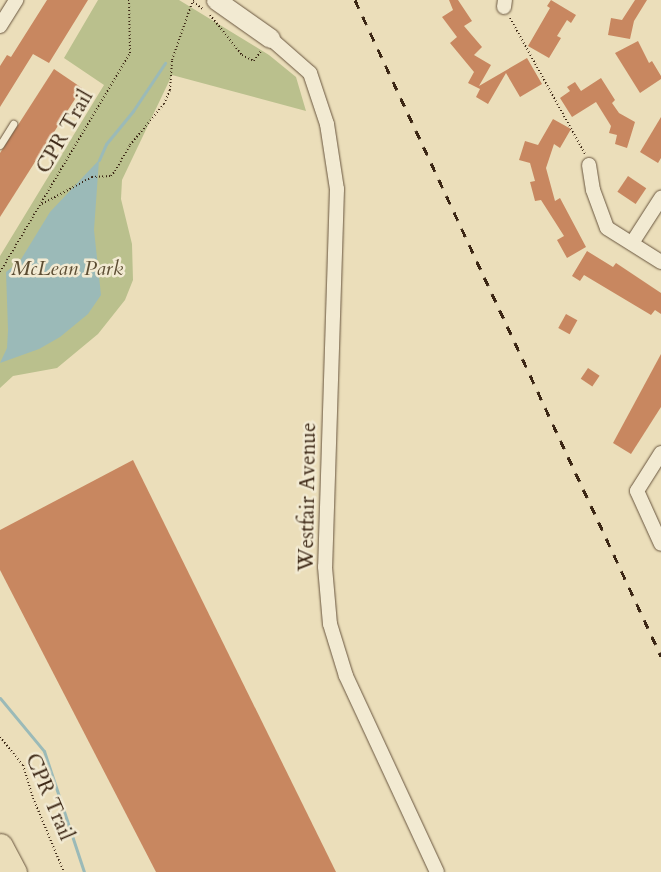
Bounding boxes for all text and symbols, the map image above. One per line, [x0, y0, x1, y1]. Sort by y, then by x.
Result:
street label: CPR Trail [31, 86, 99, 178]
park label: McLean Park [11, 256, 123, 282]
street label: Westfair Avenue [294, 422, 322, 572]
street label: CPR Trail [19, 750, 79, 844]

